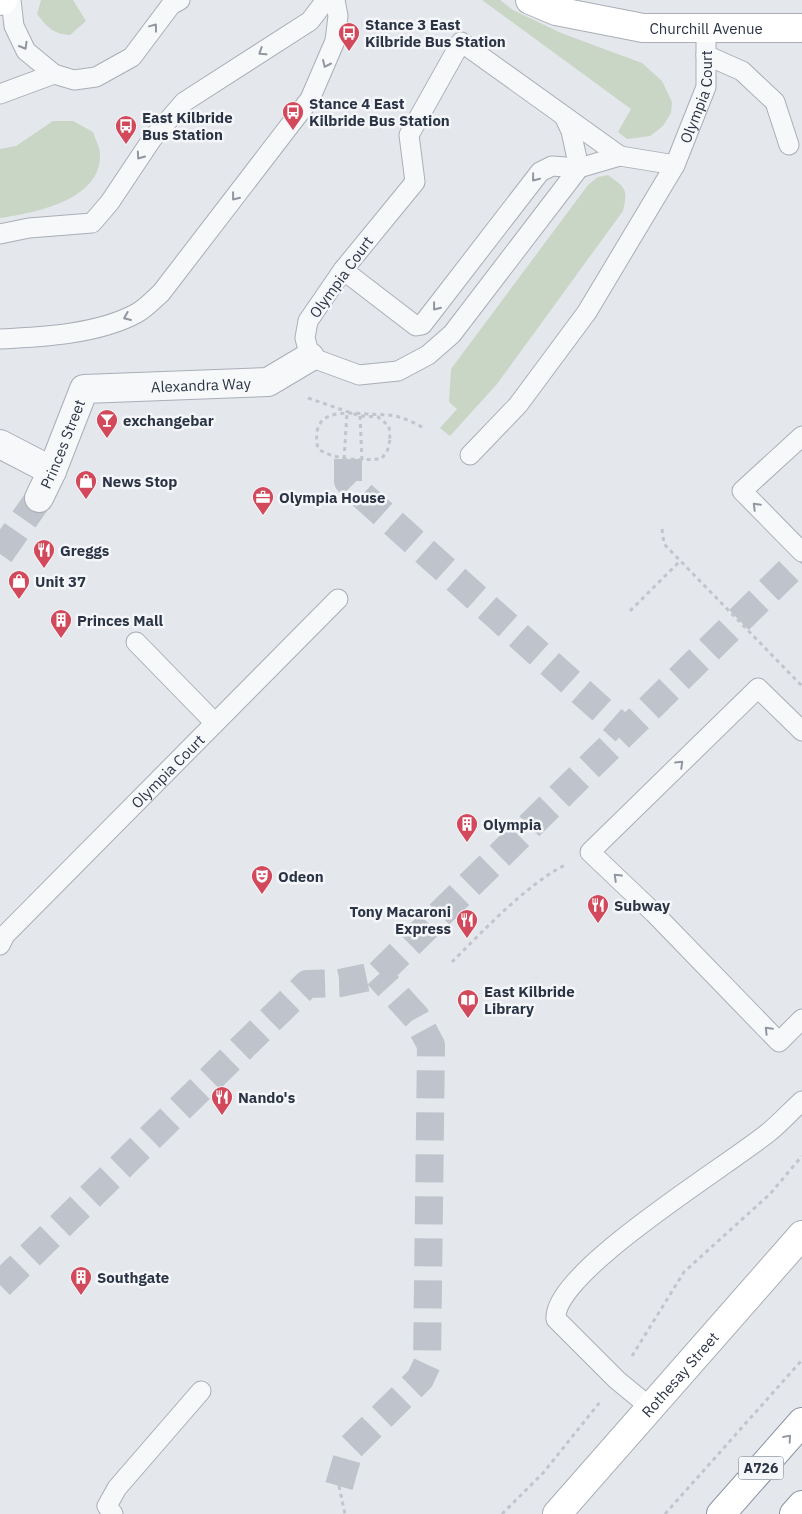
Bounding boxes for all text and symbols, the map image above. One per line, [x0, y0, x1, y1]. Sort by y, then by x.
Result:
place label: Stance 3 East Kilbride Bus Station [365, 15, 506, 51]
street label: Churchill Avenue [649, 19, 763, 38]
bus stop icon: Stance 3 East Kilbride Bus Station [337, 21, 361, 52]
one-way arrow [148, 23, 157, 33]
one-way arrow [18, 41, 28, 50]
one-way arrow [258, 46, 267, 55]
street label: Olympia Court [675, 50, 716, 146]
one-way arrow [321, 59, 332, 68]
place label: Stance 4 East Kilbride Bus Station [309, 94, 450, 130]
bus stop icon: Stance 4 East Kilbride Bus Station [281, 100, 305, 131]
place label: East Kilbride Bus Station [142, 108, 233, 144]
bus stop icon: East Kilbride Bus Station [114, 114, 138, 145]
one-way arrow [137, 150, 146, 160]
one-way arrow [533, 172, 541, 181]
one-way arrow [232, 191, 240, 200]
street label: Olympia Court [305, 233, 377, 321]
one-way arrow [433, 301, 442, 311]
one-way arrow [123, 311, 132, 322]
street label: Alexandra Way [150, 373, 252, 396]
street label: Princes Street [36, 396, 89, 492]
bar icon: exchangebar [95, 408, 119, 439]
place label: exchangebar [123, 411, 214, 430]
shop icon: News Stop [74, 469, 98, 500]
place label: News Stop [102, 472, 177, 491]
office icon: Olympia House [251, 485, 275, 516]
place label: Olympia House [279, 488, 385, 507]
one-way arrow [753, 503, 762, 512]
restaurant icon: Greggs [32, 538, 56, 569]
place label: Greggs [60, 541, 110, 560]
shop icon: Unit 37 [7, 569, 31, 600]
place label: Unit 37 [35, 572, 86, 591]
building icon: Princes Mall [49, 608, 73, 639]
place label: Princes Mall [77, 611, 163, 630]
street label: Olympia Court [127, 730, 208, 812]
one-way arrow [674, 761, 683, 770]
building icon: Olympia [455, 812, 479, 843]
place label: Olympia [483, 815, 542, 834]
theatre icon: Odeon [250, 864, 274, 895]
place label: Odeon [278, 867, 324, 886]
one-way arrow [613, 874, 622, 883]
restaurant icon: Subway [586, 893, 610, 924]
place label: Subway [614, 896, 670, 915]
place label: Tony Macaroni Express [350, 902, 451, 938]
restaurant icon: Tony Macaroni Express [455, 908, 479, 939]
place label: East Kilbride Library [484, 982, 575, 1018]
library icon: East Kilbride Library [456, 988, 480, 1019]
one-way arrow [764, 1027, 773, 1036]
restaurant icon: Nando's [210, 1085, 234, 1116]
place label: Nando's [238, 1088, 296, 1107]
building icon: Southgate [69, 1265, 93, 1296]
place label: Southgate [97, 1268, 169, 1287]
street label: Rothesay Street [637, 1328, 722, 1421]
one-way arrow [782, 1435, 791, 1444]
road number: A726 [738, 1456, 784, 1480]

